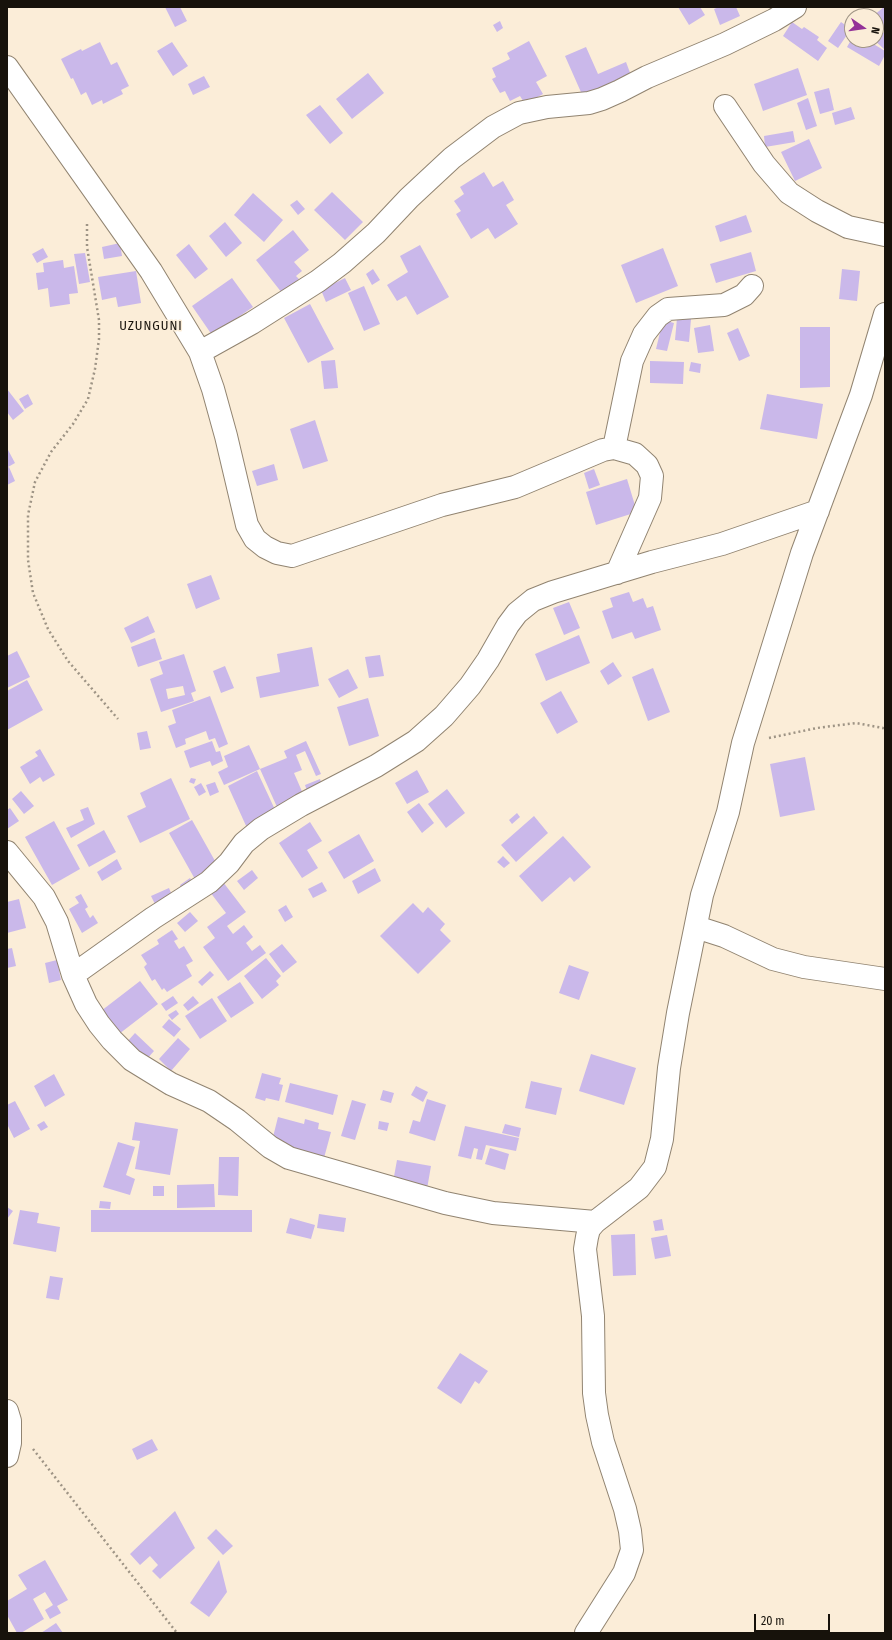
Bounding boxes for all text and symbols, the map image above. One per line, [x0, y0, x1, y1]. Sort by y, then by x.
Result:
north arrow [844, 8, 884, 48]
text: N [868, 26, 882, 35]
district label: UZUNGUNI [119, 318, 183, 334]
scale bar [756, 1606, 832, 1632]
text: 20 m [761, 1614, 785, 1628]

